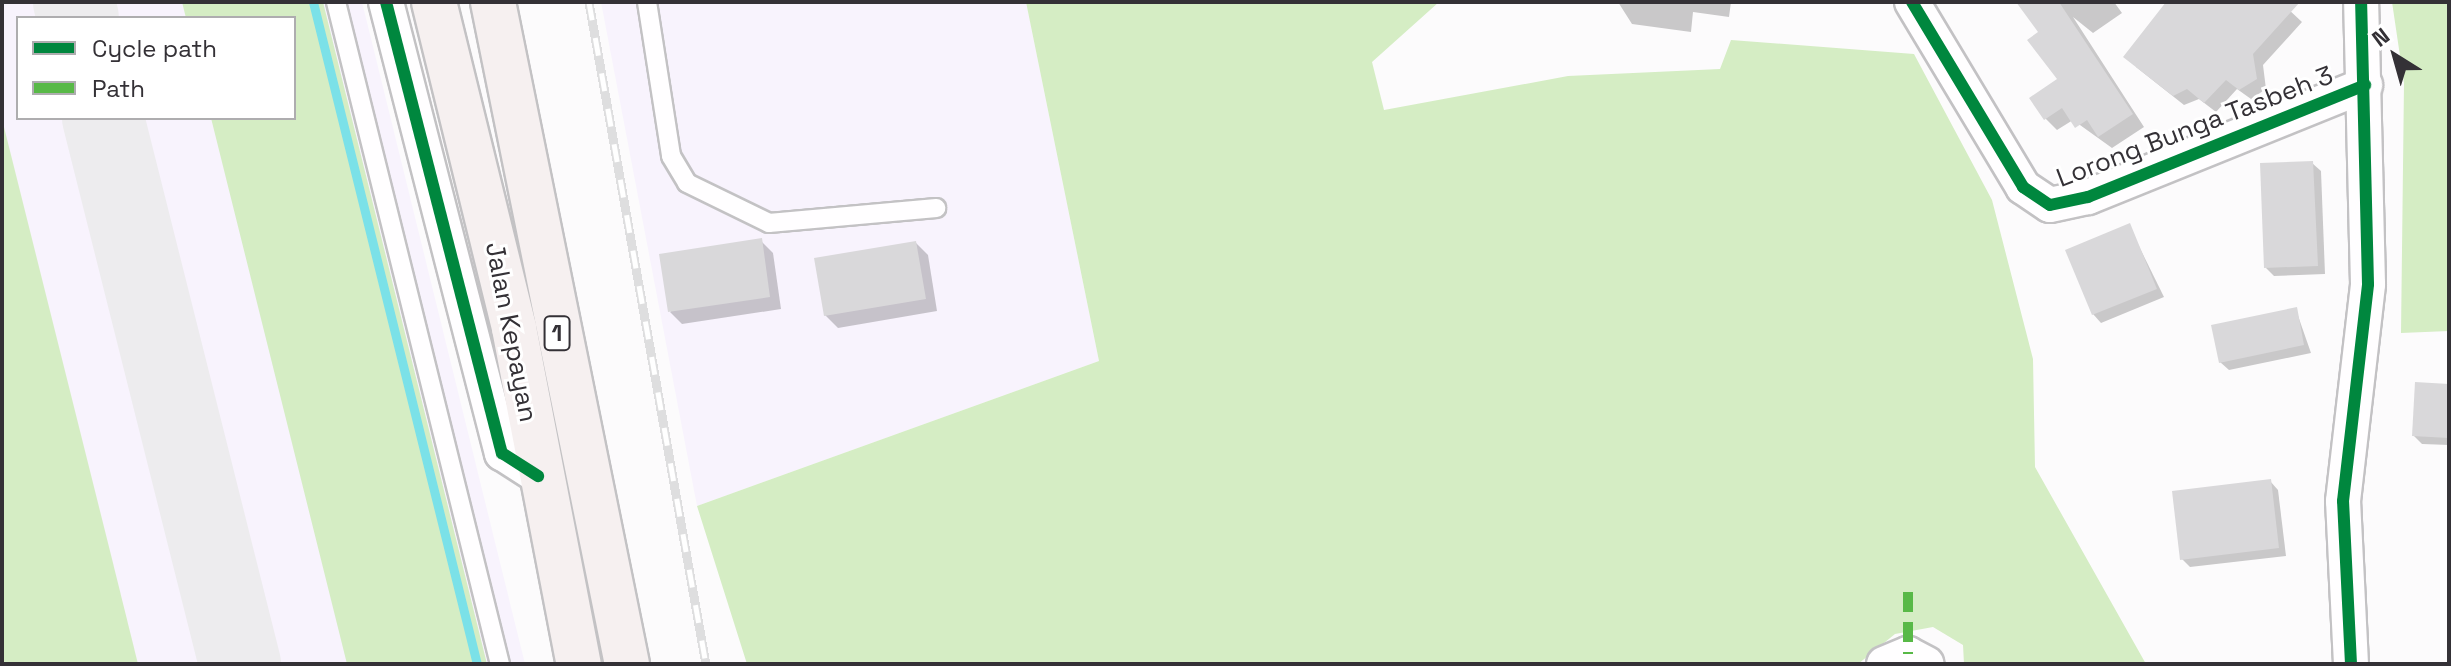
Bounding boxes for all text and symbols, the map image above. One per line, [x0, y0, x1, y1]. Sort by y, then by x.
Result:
legend [16, 16, 296, 120]
north arrow [2355, 16, 2435, 96]
text: N [2366, 21, 2395, 52]
text: Cycle path [92, 33, 217, 64]
street label: Lorong Bunga Tasbeh 3 [2052, 60, 2338, 194]
text: Path [92, 73, 145, 104]
street label: Jalan Kepayan [478, 239, 544, 425]
road number: 1 [543, 313, 571, 353]

